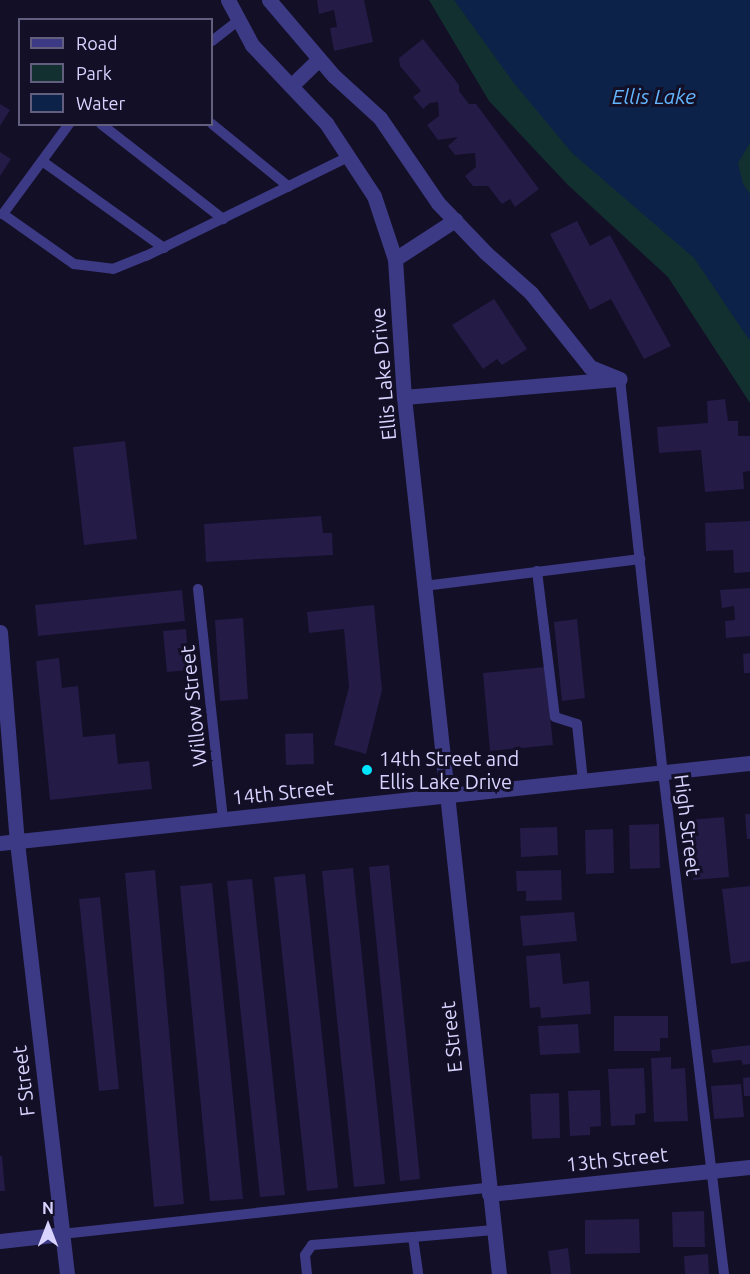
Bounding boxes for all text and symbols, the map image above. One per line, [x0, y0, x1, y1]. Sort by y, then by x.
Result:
legend [18, 18, 213, 126]
text: Road [76, 33, 118, 53]
text: Park [76, 63, 112, 83]
water label: Ellis Lake [612, 83, 696, 109]
text: Water [76, 93, 125, 113]
street label: Ellis Lake Drive [365, 307, 401, 441]
street label: Willow Street [175, 644, 211, 768]
place label: 14th Street and Ellis Lake Drive [379, 746, 519, 793]
marker: 14th Street and Ellis Lake Drive [360, 763, 374, 777]
street label: High Street [670, 773, 706, 877]
street label: 14th Street [231, 775, 335, 809]
street label: E Street [435, 1000, 467, 1074]
street label: F Street [7, 1044, 39, 1118]
street label: 13th Street [565, 1142, 669, 1176]
north arrow [18, 1196, 78, 1256]
text: N [42, 1199, 54, 1217]

